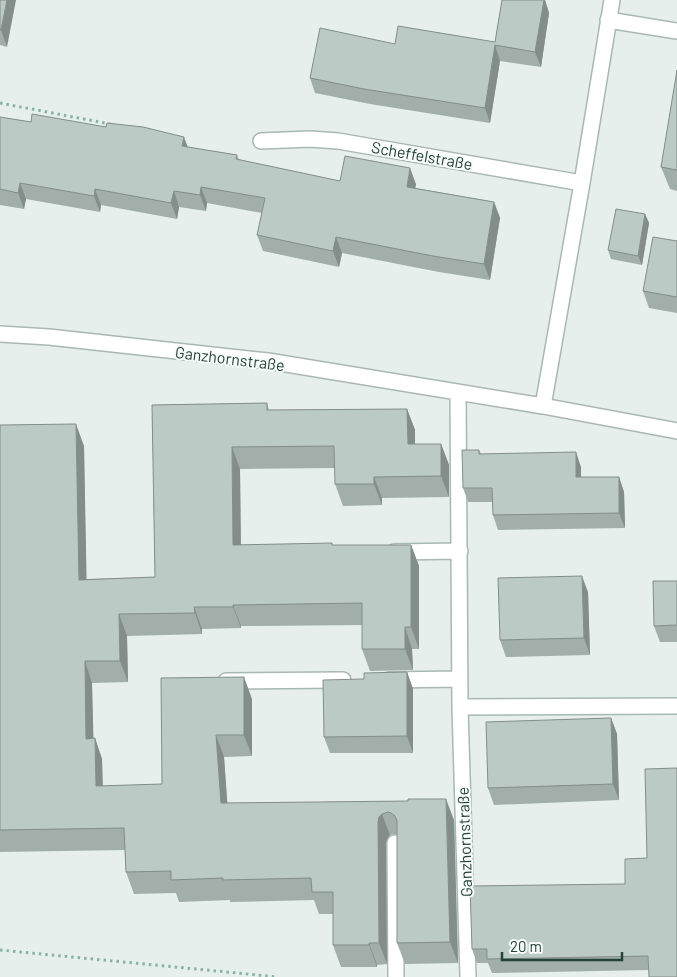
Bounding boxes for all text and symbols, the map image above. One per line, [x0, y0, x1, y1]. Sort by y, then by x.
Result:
street label: Scheffelstraße [370, 137, 474, 173]
street label: Ganzhornstraße [174, 342, 286, 374]
street label: Ganzhornstraße [453, 787, 475, 897]
scale bar [502, 930, 622, 962]
text: 20 m [510, 937, 542, 955]

